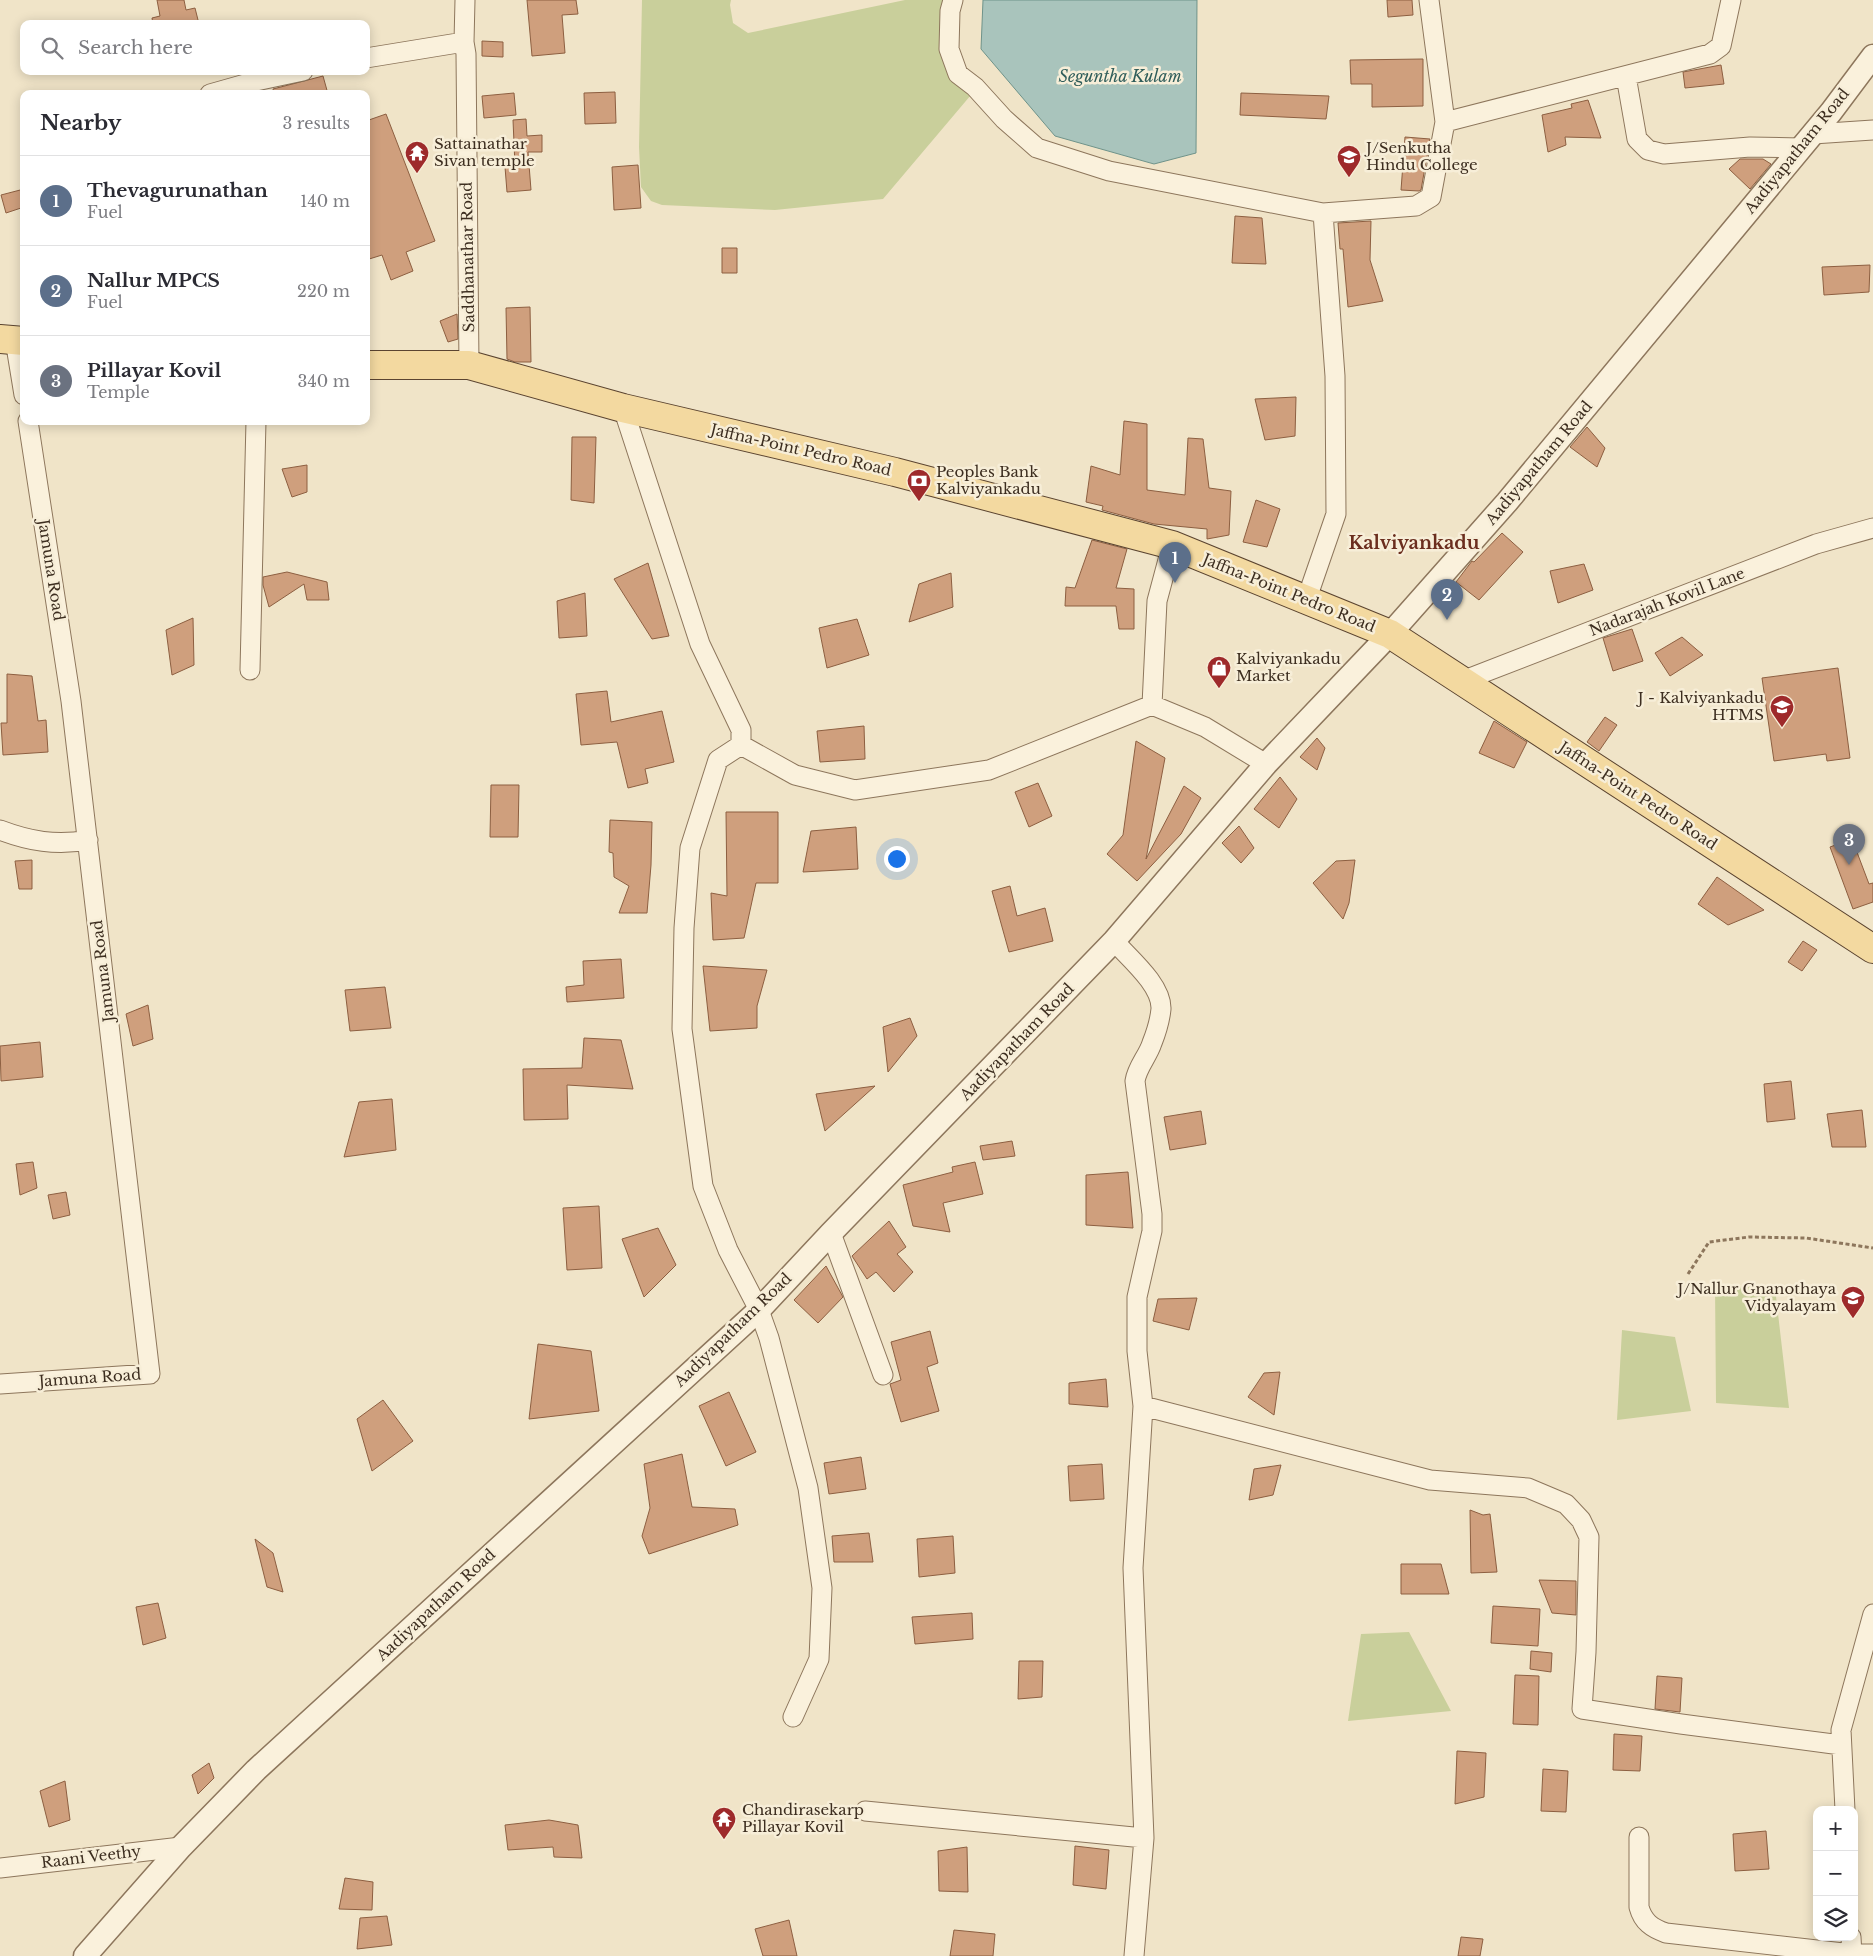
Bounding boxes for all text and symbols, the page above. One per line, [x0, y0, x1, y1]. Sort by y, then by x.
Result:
search box [20, 20, 370, 75]
icon: search [38, 34, 66, 62]
text: Search here [78, 36, 193, 59]
water label: Seguntha Kulam [1058, 66, 1182, 86]
street label: Aadiyapatham Road [1740, 84, 1853, 218]
text: Nearby [40, 110, 121, 136]
text: 3 results [282, 113, 350, 133]
place label: Sattainathar Sivan temple [434, 134, 535, 170]
place label: J/Senkutha Hindu College [1364, 138, 1478, 174]
temple icon: Sattainathar Sivan temple [404, 140, 430, 174]
school or university icon: J/Senkutha Hindu College [1336, 144, 1362, 178]
text: Thevagurunathan [87, 179, 268, 202]
street label: Saddhanathar Road [457, 181, 478, 333]
text: 1 [53, 191, 59, 211]
text: 140 m [300, 191, 350, 211]
text: Fuel [87, 202, 123, 222]
text: Nallur MPCS [87, 269, 220, 292]
text: 2 [51, 281, 61, 301]
text: 220 m [297, 281, 350, 301]
text: Fuel [87, 292, 123, 312]
text: Pillayar Kovil [87, 359, 221, 382]
text: 3 [51, 371, 61, 391]
text: 340 m [298, 371, 350, 391]
text: Temple [87, 382, 150, 402]
street label: Aadiyapatham Road [1481, 397, 1596, 529]
street label: Jaffna-Point Pedro Road [707, 419, 893, 480]
place label: Peoples Bank Kalviyankadu [936, 462, 1041, 498]
bank icon: Peoples Bank Kalviyankadu [906, 468, 932, 502]
street label: Jamuna Road [34, 516, 69, 622]
district label: Kalviyankadu [1348, 532, 1480, 554]
pin: 1 [1159, 542, 1191, 583]
street label: Jaffna-Point Pedro Road [1198, 548, 1378, 636]
street label: Nadarajah Kovil Lane [1586, 563, 1747, 640]
pin: 2 [1431, 579, 1463, 620]
place label: Kalviyankadu Market [1236, 649, 1341, 685]
shop icon: Kalviyankadu Market [1206, 655, 1232, 689]
place label: J - Kalviyankadu HTMS [1636, 688, 1764, 724]
school or university icon: J - Kalviyankadu HTMS [1769, 694, 1795, 728]
street label: Jaffna-Point Pedro Road [1554, 736, 1721, 854]
pin: 3 [1833, 824, 1865, 865]
your location [884, 846, 910, 872]
street label: Jamuna Road [87, 919, 118, 1025]
street label: Aadiyapatham Road [955, 979, 1078, 1105]
street label: Aadiyapatham Road [669, 1269, 795, 1391]
place label: J/Nallur Gnanothaya Vidyalayam [1675, 1279, 1837, 1315]
school or university icon: J/Nallur Gnanothaya Vidyalayam [1840, 1285, 1866, 1319]
street label: Jamuna Road [36, 1364, 142, 1391]
street label: Aadiyapatham Road [371, 1545, 499, 1665]
place label: Chandirasekarp Pillayar Kovil [742, 1800, 864, 1836]
temple icon: Chandirasekarp Pillayar Kovil [711, 1806, 737, 1840]
map controls [1813, 1806, 1858, 1941]
button: + [1813, 1806, 1858, 1851]
street label: Raani Veethy [40, 1841, 142, 1872]
button: − [1813, 1851, 1858, 1896]
button: layers [1813, 1896, 1858, 1941]

